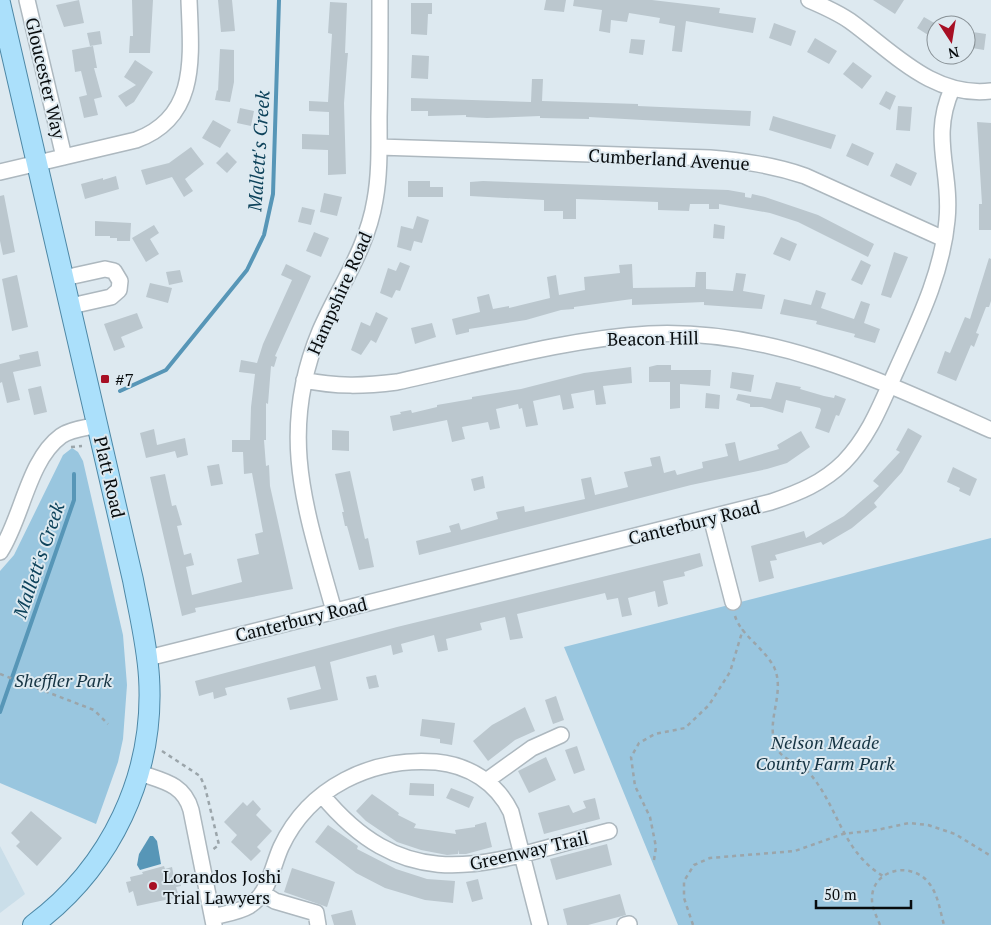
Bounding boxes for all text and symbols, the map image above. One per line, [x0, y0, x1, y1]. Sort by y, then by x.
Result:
street label: Gloucester Way [20, 15, 72, 142]
north arrow [926, 15, 976, 65]
text: N [946, 43, 961, 64]
water label: Mallett's Creek [241, 89, 275, 213]
street label: Cumberland Avenue [588, 143, 750, 175]
street label: Hampshire Road [301, 228, 377, 358]
street label: Beacon Hill [607, 325, 699, 351]
place label: #7 [115, 367, 134, 391]
marker: #7 [99, 373, 111, 385]
street label: Platt Road [89, 434, 131, 520]
street label: Canterbury Road [626, 494, 762, 550]
water label: Mallett's Creek [6, 498, 70, 622]
street label: Canterbury Road [233, 591, 369, 647]
park label: Sheffler Park [14, 668, 112, 692]
park label: Nelson Meade County Farm Park [755, 730, 895, 775]
street label: Greenway Trail [467, 825, 591, 875]
place label: Lorandos Joshi Trial Lawyers [163, 864, 282, 909]
scale bar [816, 878, 911, 910]
marker: Lorandos Joshi Trial Lawyers [147, 880, 159, 892]
text: 50 m [824, 884, 857, 904]

